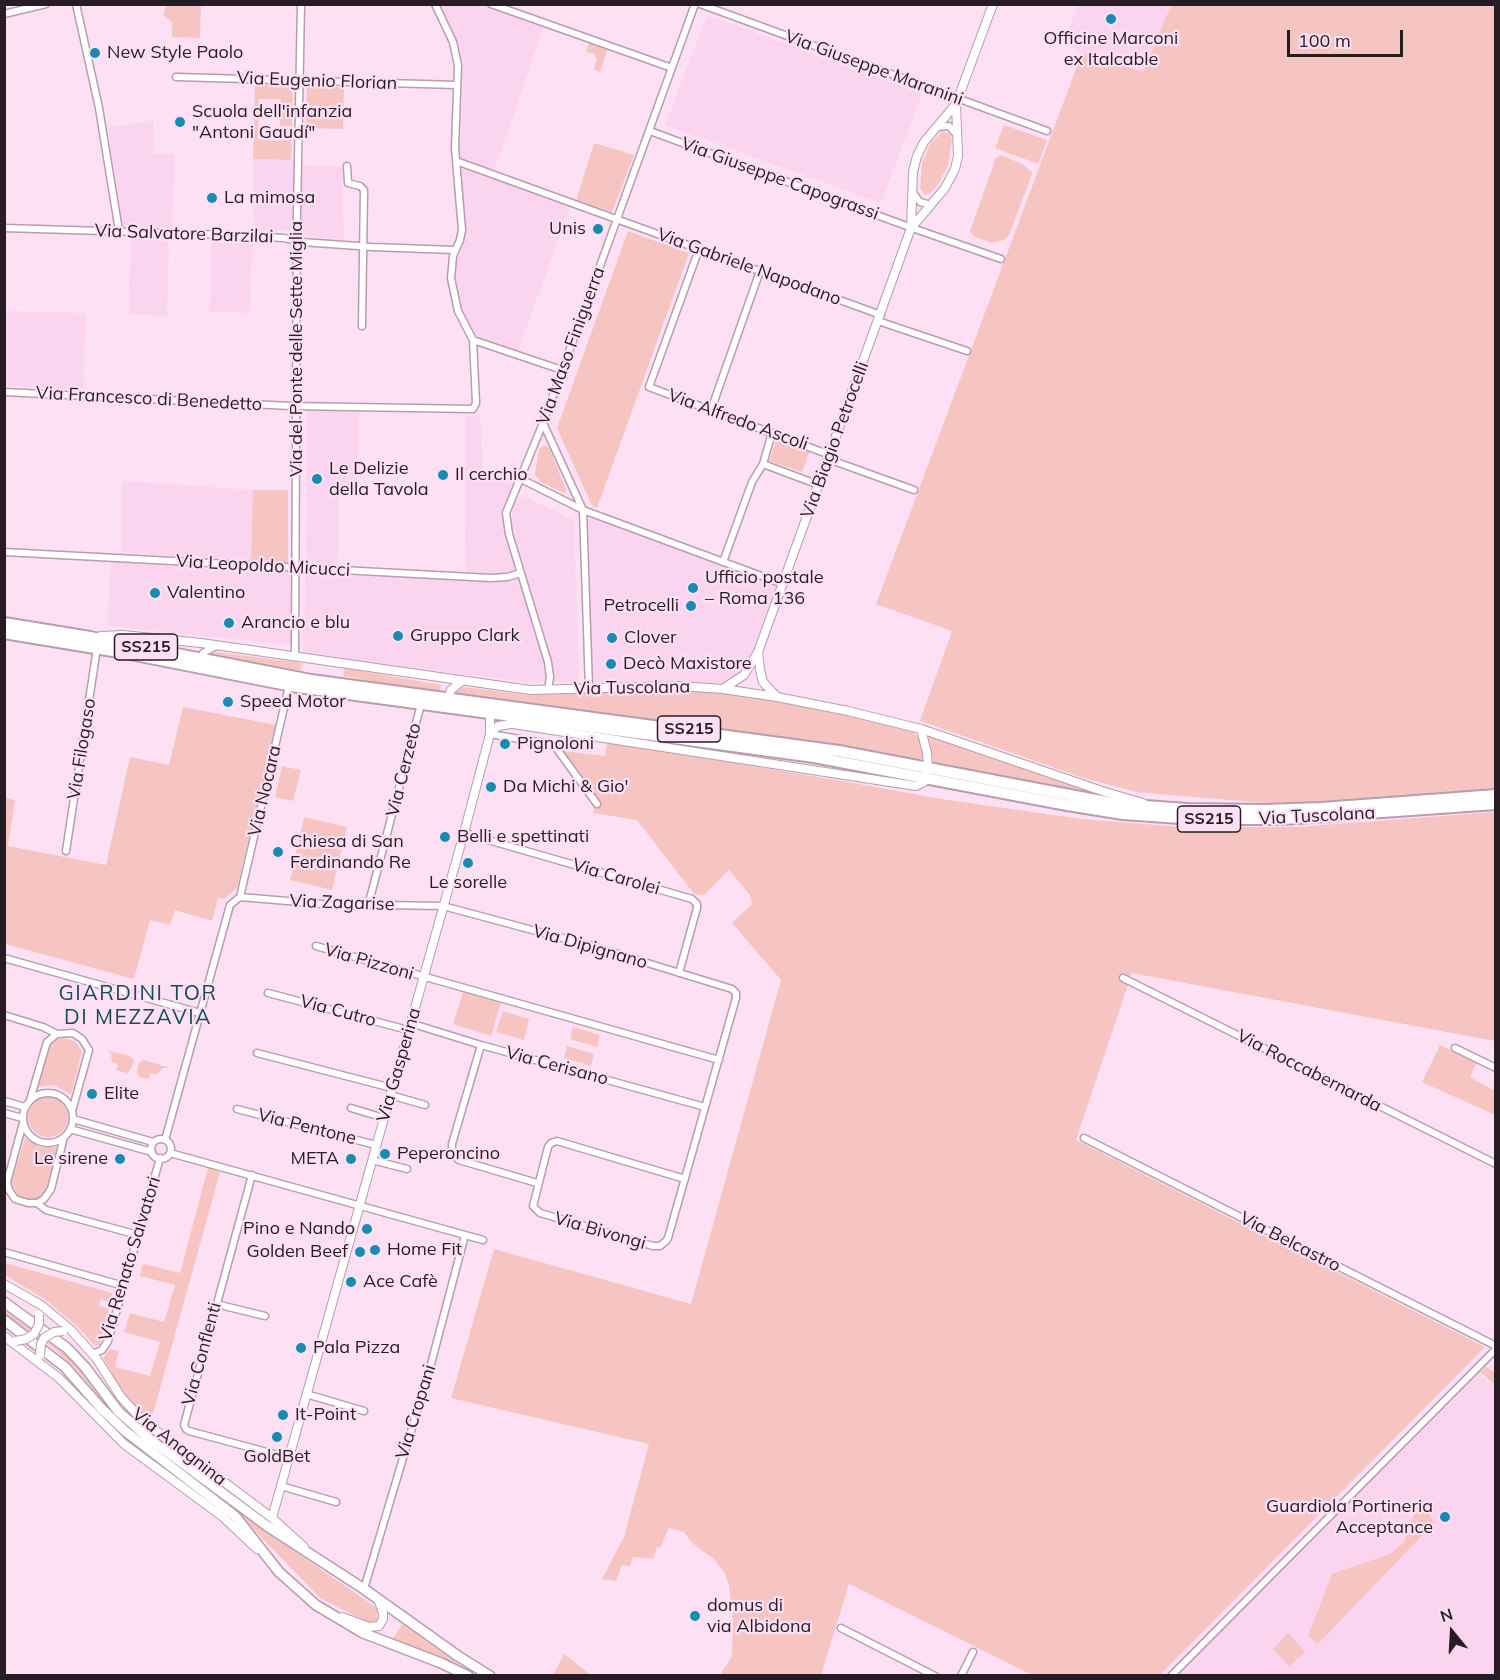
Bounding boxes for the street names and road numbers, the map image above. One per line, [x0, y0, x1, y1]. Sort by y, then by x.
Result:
street label: Via Giuseppe Maranini [782, 26, 966, 110]
street label: Via Eugenio Florian [236, 67, 398, 95]
street label: Via Giuseppe Capograssi [678, 133, 882, 225]
street label: Via Salvatore Barzilai [94, 220, 274, 248]
street label: Via del Ponte delle Sette Miglia [286, 221, 308, 477]
street label: Via Gabriele Napodano [654, 224, 844, 310]
street label: Via Maso Finiguerra [532, 264, 610, 428]
street label: Via Biagio Petrocelli [797, 359, 873, 521]
street label: Via Francesco di Benedetto [35, 382, 263, 416]
street label: Via Alfredo Ascoli [665, 385, 811, 455]
street label: Via Leopoldo Micucci [175, 551, 351, 581]
road number: SS215 [114, 634, 178, 660]
street label: Via Tuscolana [573, 676, 691, 700]
street label: Via Filogaso [63, 697, 101, 801]
road number: SS215 [658, 716, 720, 742]
street label: Via Cerzeto [382, 721, 426, 819]
street label: Via Nocara [244, 743, 286, 839]
street label: Via Tuscolana [1258, 802, 1376, 830]
road number: SS215 [1178, 806, 1240, 832]
street label: Via Carolei [570, 854, 662, 900]
street label: Via Zagarise [289, 890, 395, 916]
street label: Via Dipignano [530, 920, 650, 974]
street label: Via Pizzoni [322, 939, 416, 985]
street label: Via Cutro [298, 990, 378, 1032]
street label: Via Gasperina [372, 1005, 426, 1125]
street label: Via Roccabernarda [1233, 1025, 1385, 1117]
street label: Via Cerisano [503, 1042, 611, 1090]
street label: Via Pentone [255, 1104, 359, 1150]
street label: Via Renato Salvatori [95, 1174, 165, 1344]
street label: Via Belcastro [1236, 1207, 1344, 1277]
street label: Via Bivongi [552, 1208, 648, 1254]
street label: Via Conflenti [178, 1300, 226, 1408]
street label: Via Cropani [391, 1362, 441, 1462]
street label: Via Anagnina [127, 1403, 231, 1491]

